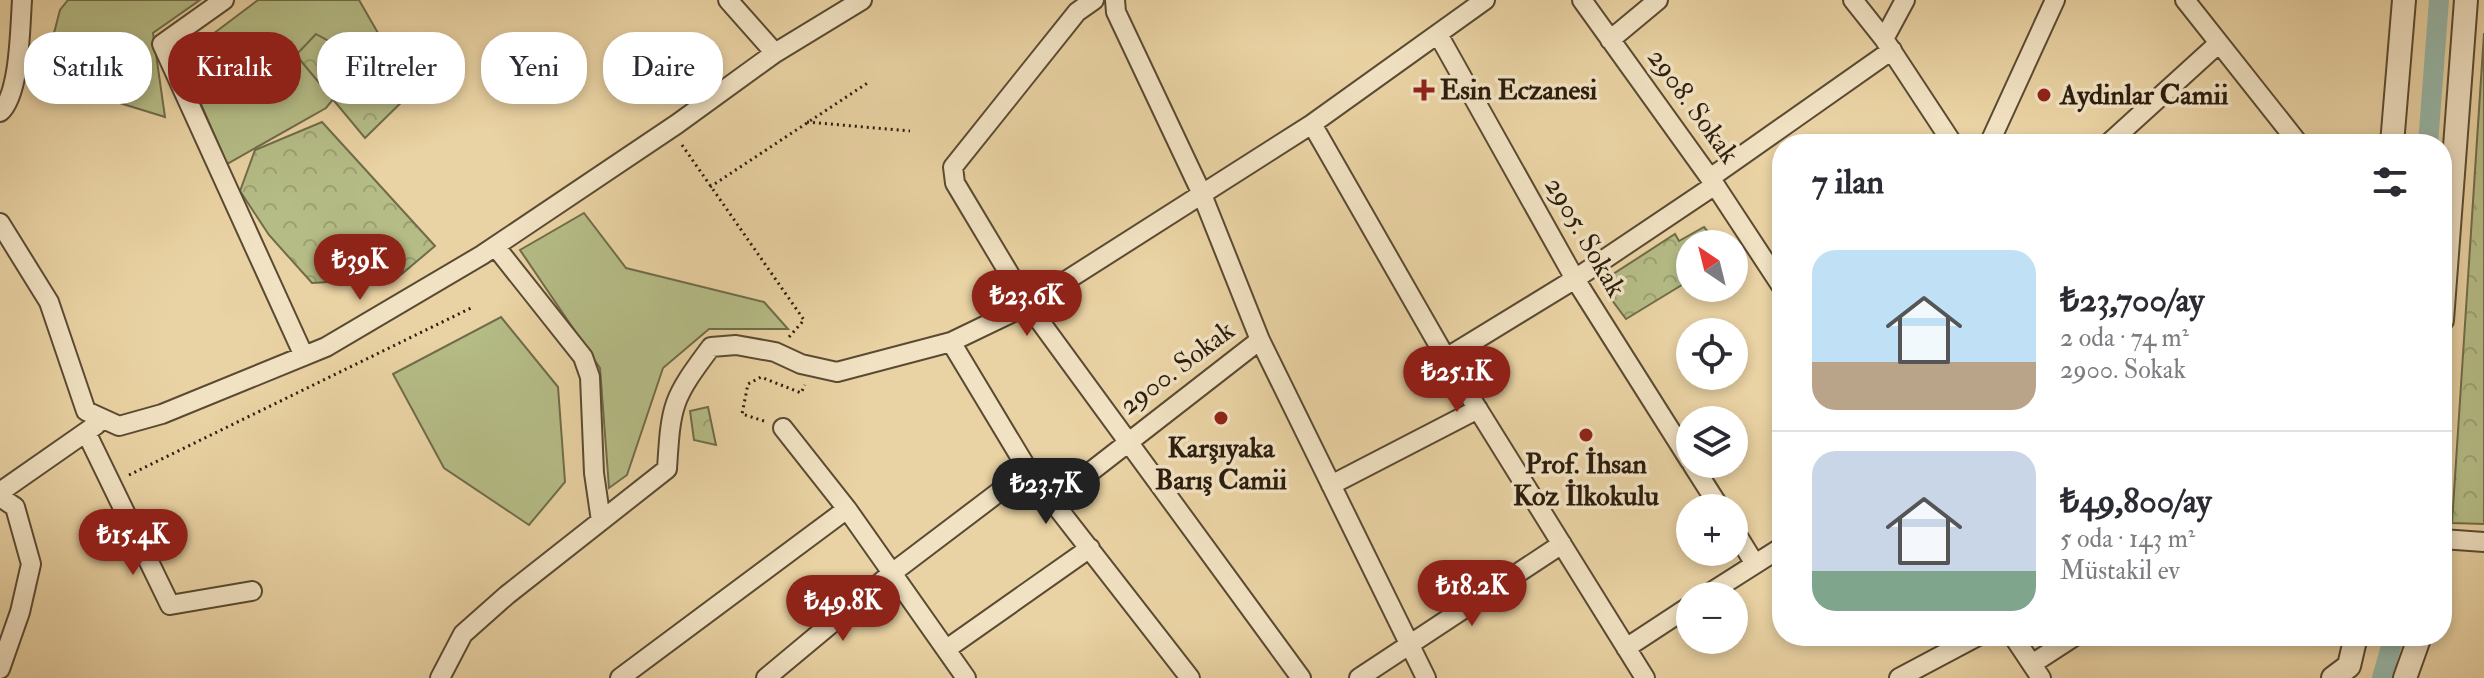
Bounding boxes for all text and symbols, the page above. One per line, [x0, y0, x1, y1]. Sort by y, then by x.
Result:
chip: Satılık [24, 32, 152, 104]
chip: Kiralık [168, 32, 301, 104]
chip: Filtreler [317, 32, 465, 104]
chip: Yeni [481, 32, 587, 104]
chip: Daire [603, 32, 723, 104]
street label: 2908. Sokak [1639, 41, 1747, 171]
place label: Esin Eczanesi [1440, 73, 1598, 108]
place label: Aydinlar Camii [2059, 78, 2229, 113]
marker: Esin Eczanesi [1415, 81, 1433, 99]
marker: Aydinlar Camii [2035, 86, 2053, 104]
icon: filters [2368, 160, 2412, 204]
text: 7 ilan [1812, 161, 1884, 204]
street label: 2905. Sokak [1537, 171, 1634, 304]
north arrow [1676, 230, 1748, 302]
map controls [1676, 230, 1748, 654]
pin: ₺39K [313, 234, 407, 302]
text: ₺39K [332, 244, 388, 276]
pin: ₺23.6K [962, 270, 1092, 338]
text: ₺23,700/ay [2060, 279, 2204, 322]
text: ₺23.6K [990, 280, 1064, 312]
icon: home [1876, 282, 1972, 378]
street label: 2900. Sokak [1112, 313, 1242, 423]
button: locate [1676, 318, 1748, 390]
text: 2 oda · 74 m² [2060, 322, 2189, 354]
pin: ₺25.1K [1392, 346, 1522, 414]
text: 2900. Sokak [2060, 354, 2186, 386]
text: ₺25.1K [1421, 356, 1493, 388]
button: layers [1676, 406, 1748, 478]
marker: Karşıyaka Barış Camii [1212, 409, 1230, 427]
marker: Prof. İhsan Koz İlkokulu [1577, 426, 1595, 444]
place label: Karşıyaka Barış Camii [1155, 431, 1287, 498]
place label: Prof. İhsan Koz İlkokulu [1513, 447, 1660, 514]
pin: ₺23.7K [981, 458, 1111, 526]
text: ₺23.7K [1010, 468, 1082, 500]
text: ₺49,800/ay [2060, 480, 2212, 523]
icon: home [1876, 483, 1972, 579]
button: + [1676, 494, 1748, 566]
pin: ₺15.4K [68, 509, 198, 577]
text: ₺15.4K [97, 519, 169, 551]
text: 5 oda · 143 m² [2060, 523, 2195, 555]
text: Müstakil ev [2060, 555, 2180, 587]
pin: ₺18.2K [1407, 560, 1537, 628]
text: ₺18.2K [1436, 570, 1508, 602]
pin: ₺49.8K [778, 575, 908, 643]
button: − [1676, 582, 1748, 654]
text: ₺49.8K [804, 585, 882, 617]

